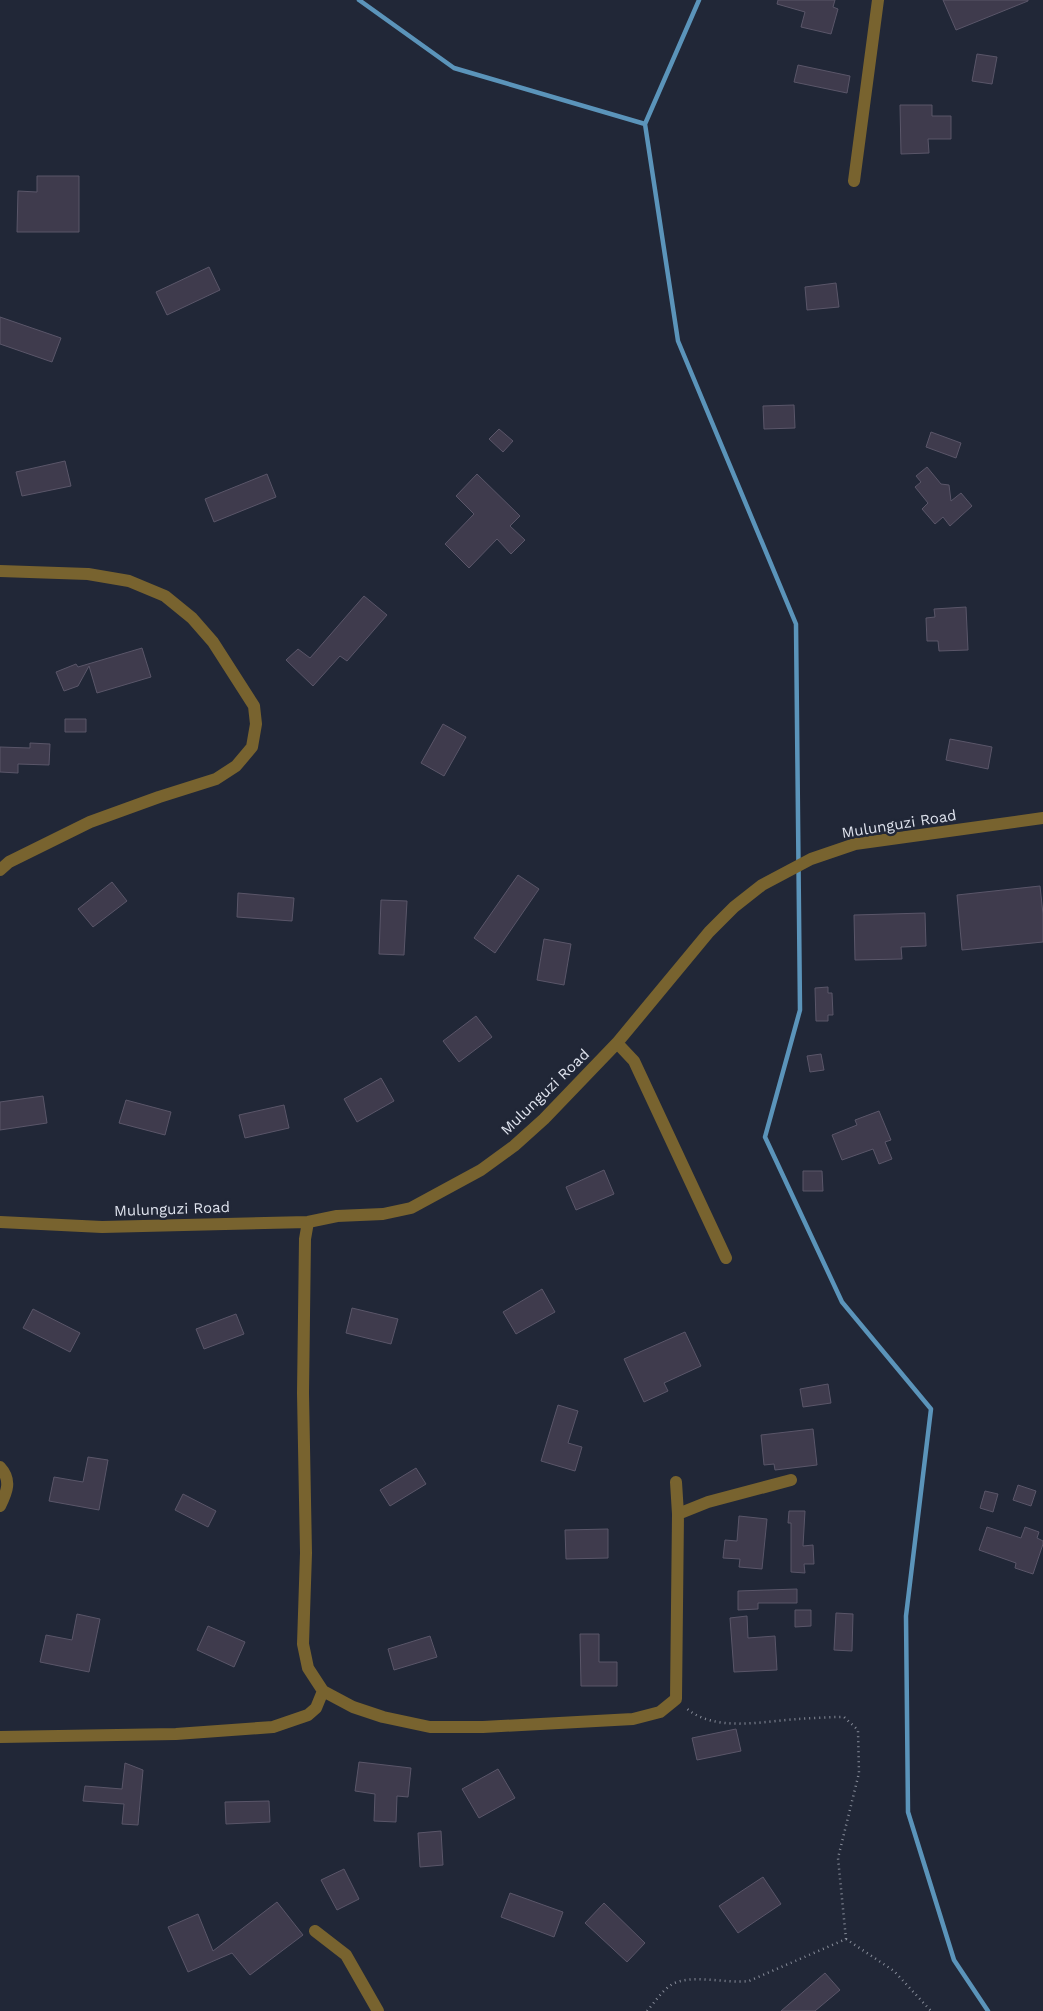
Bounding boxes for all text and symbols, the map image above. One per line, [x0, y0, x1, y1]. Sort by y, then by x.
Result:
street label: Mulunguzi Road [840, 806, 958, 842]
street label: Mulunguzi Road [497, 1045, 593, 1139]
street label: Mulunguzi Road [114, 1198, 230, 1220]

